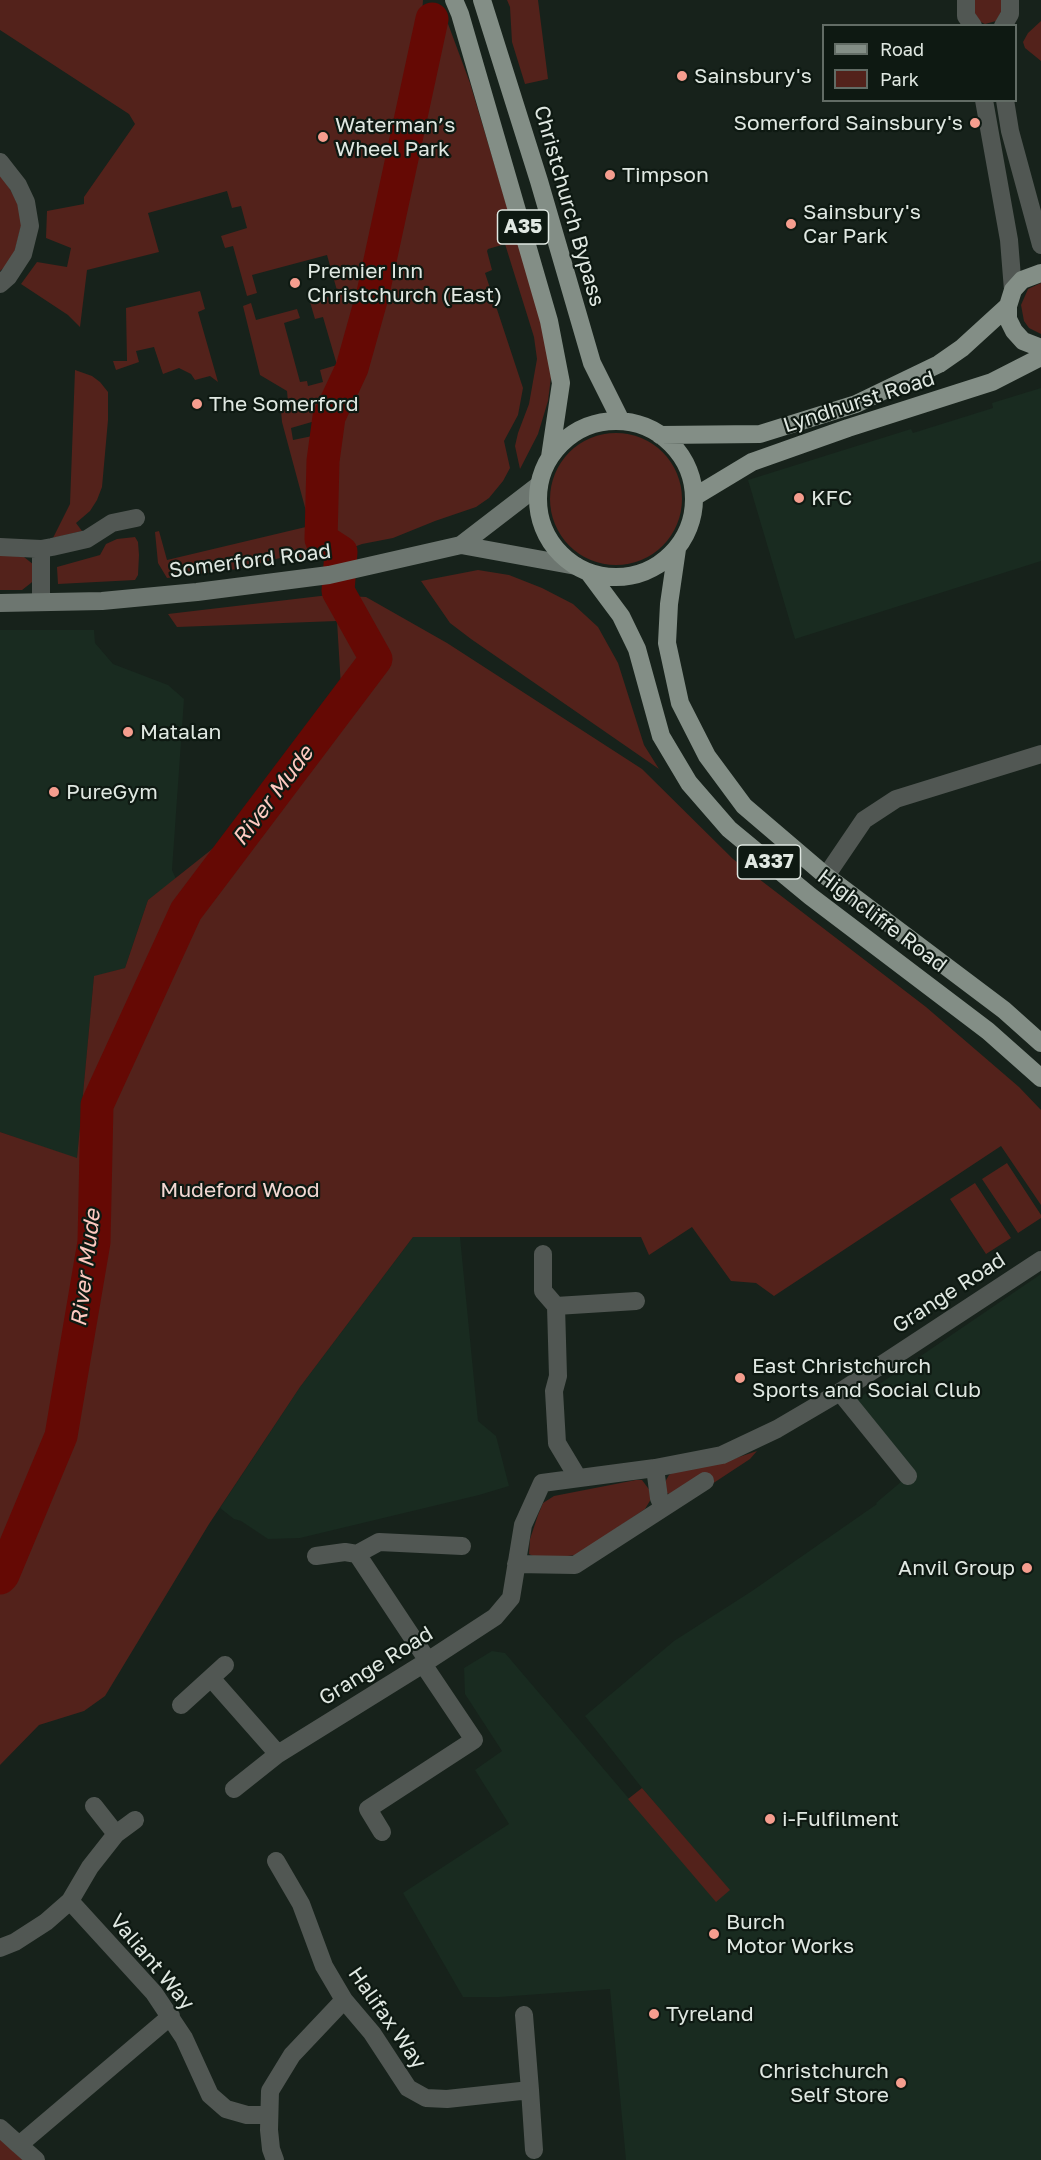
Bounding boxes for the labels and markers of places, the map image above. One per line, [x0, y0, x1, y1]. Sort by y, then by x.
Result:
place label: Sainsbury's [694, 63, 812, 89]
marker: Sainsbury's [675, 69, 689, 83]
place label: Somerford Sainsbury's [734, 110, 963, 136]
place label: Waterman’s Wheel Park [335, 112, 455, 162]
marker: Somerford Sainsbury's [968, 116, 982, 130]
marker: Waterman’s Wheel Park [316, 130, 330, 144]
place label: Timpson [622, 162, 709, 188]
marker: Timpson [603, 168, 617, 182]
place label: Sainsbury's Car Park [803, 199, 921, 249]
marker: Sainsbury's Car Park [784, 217, 798, 231]
place label: Premier Inn Christchurch (East) [307, 258, 502, 308]
marker: Premier Inn Christchurch (East) [288, 276, 302, 290]
place label: The Somerford [209, 391, 359, 417]
marker: The Somerford [190, 397, 204, 411]
place label: KFC [811, 485, 852, 511]
marker: KFC [792, 491, 806, 505]
place label: Matalan [140, 719, 221, 745]
marker: Matalan [121, 725, 135, 739]
place label: PureGym [66, 779, 158, 805]
marker: PureGym [47, 785, 61, 799]
place label: East Christchurch Sports and Social Club [752, 1353, 981, 1403]
marker: East Christchurch Sports and Social Club [733, 1371, 747, 1385]
place label: Anvil Group [898, 1555, 1015, 1581]
marker: Anvil Group [1020, 1561, 1034, 1575]
place label: i-Fulfilment [782, 1806, 899, 1832]
marker: i-Fulfilment [763, 1812, 777, 1826]
place label: Burch Motor Works [726, 1909, 854, 1959]
marker: Burch Motor Works [707, 1927, 721, 1941]
place label: Tyreland [666, 2001, 754, 2027]
marker: Tyreland [647, 2007, 661, 2021]
place label: Christchurch Self Store [759, 2058, 889, 2108]
marker: Christchurch Self Store [894, 2076, 908, 2090]

